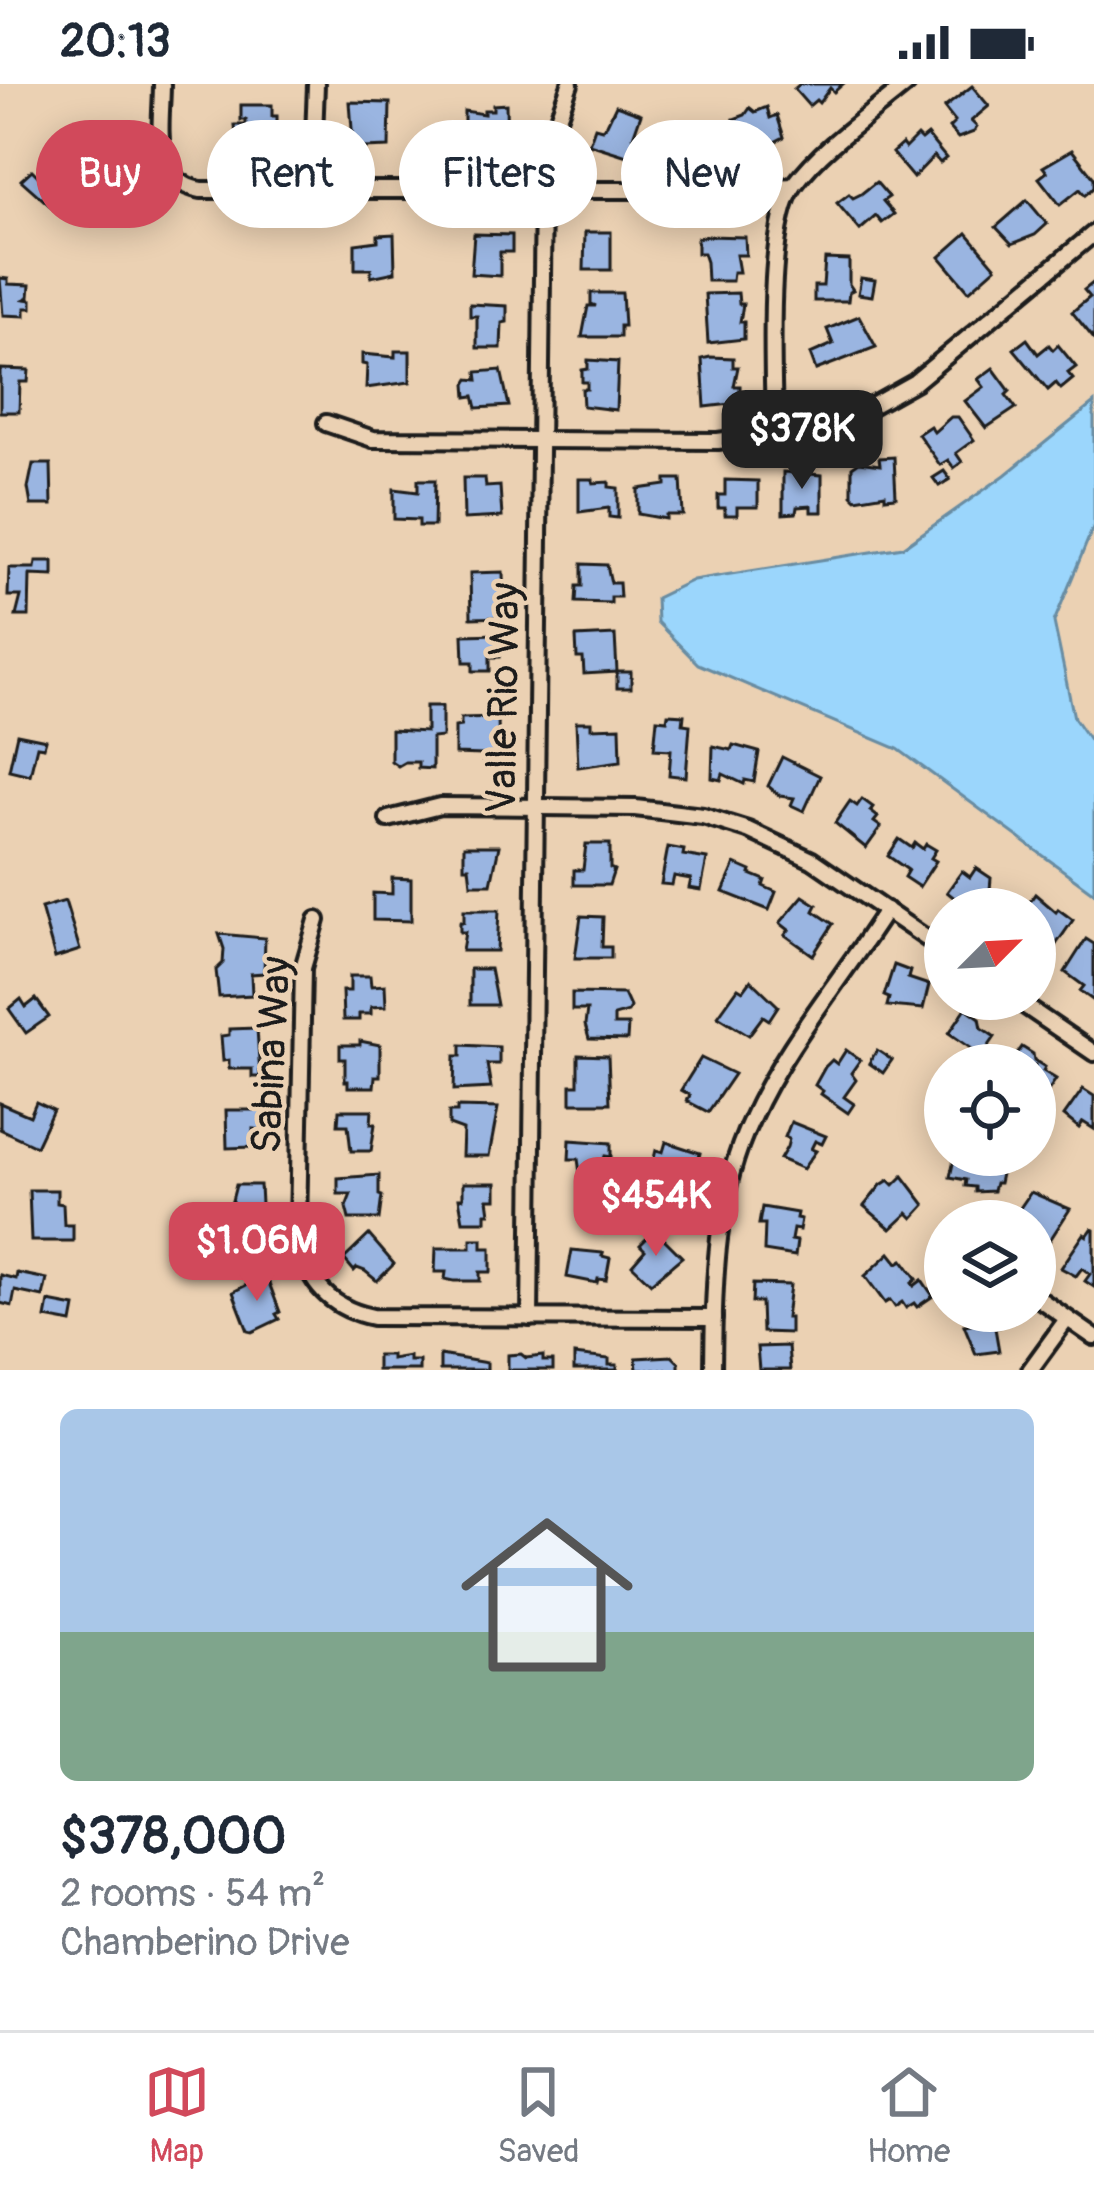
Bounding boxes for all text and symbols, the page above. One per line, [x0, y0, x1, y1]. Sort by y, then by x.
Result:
text: 20:13 [60, 14, 171, 70]
chip: Buy [36, 120, 183, 228]
chip: Rent [207, 120, 375, 228]
chip: Filters [399, 120, 597, 228]
chip: New [621, 120, 783, 228]
pin: $378K [718, 390, 886, 492]
text: $378K [749, 404, 855, 453]
street label: Valle Rio Way [476, 582, 532, 814]
north arrow [924, 888, 1056, 1020]
map controls [924, 888, 1056, 1332]
street label: Sabina Way [241, 955, 303, 1155]
button: locate [924, 1044, 1056, 1176]
pin: $454K [572, 1157, 740, 1259]
text: $454K [600, 1171, 712, 1220]
button: layers [924, 1200, 1056, 1332]
pin: $1.06M [159, 1202, 355, 1304]
text: $1.06M [196, 1216, 318, 1265]
icon: home [439, 1487, 655, 1703]
text: $378,000 [60, 1805, 286, 1869]
text: 2 rooms · 54 m² [60, 1869, 325, 1918]
text: Chamberino Drive [60, 1918, 350, 1967]
tab: Map [144, 2059, 210, 2172]
tab: Saved [497, 2059, 579, 2172]
tab: Home [867, 2059, 950, 2172]

